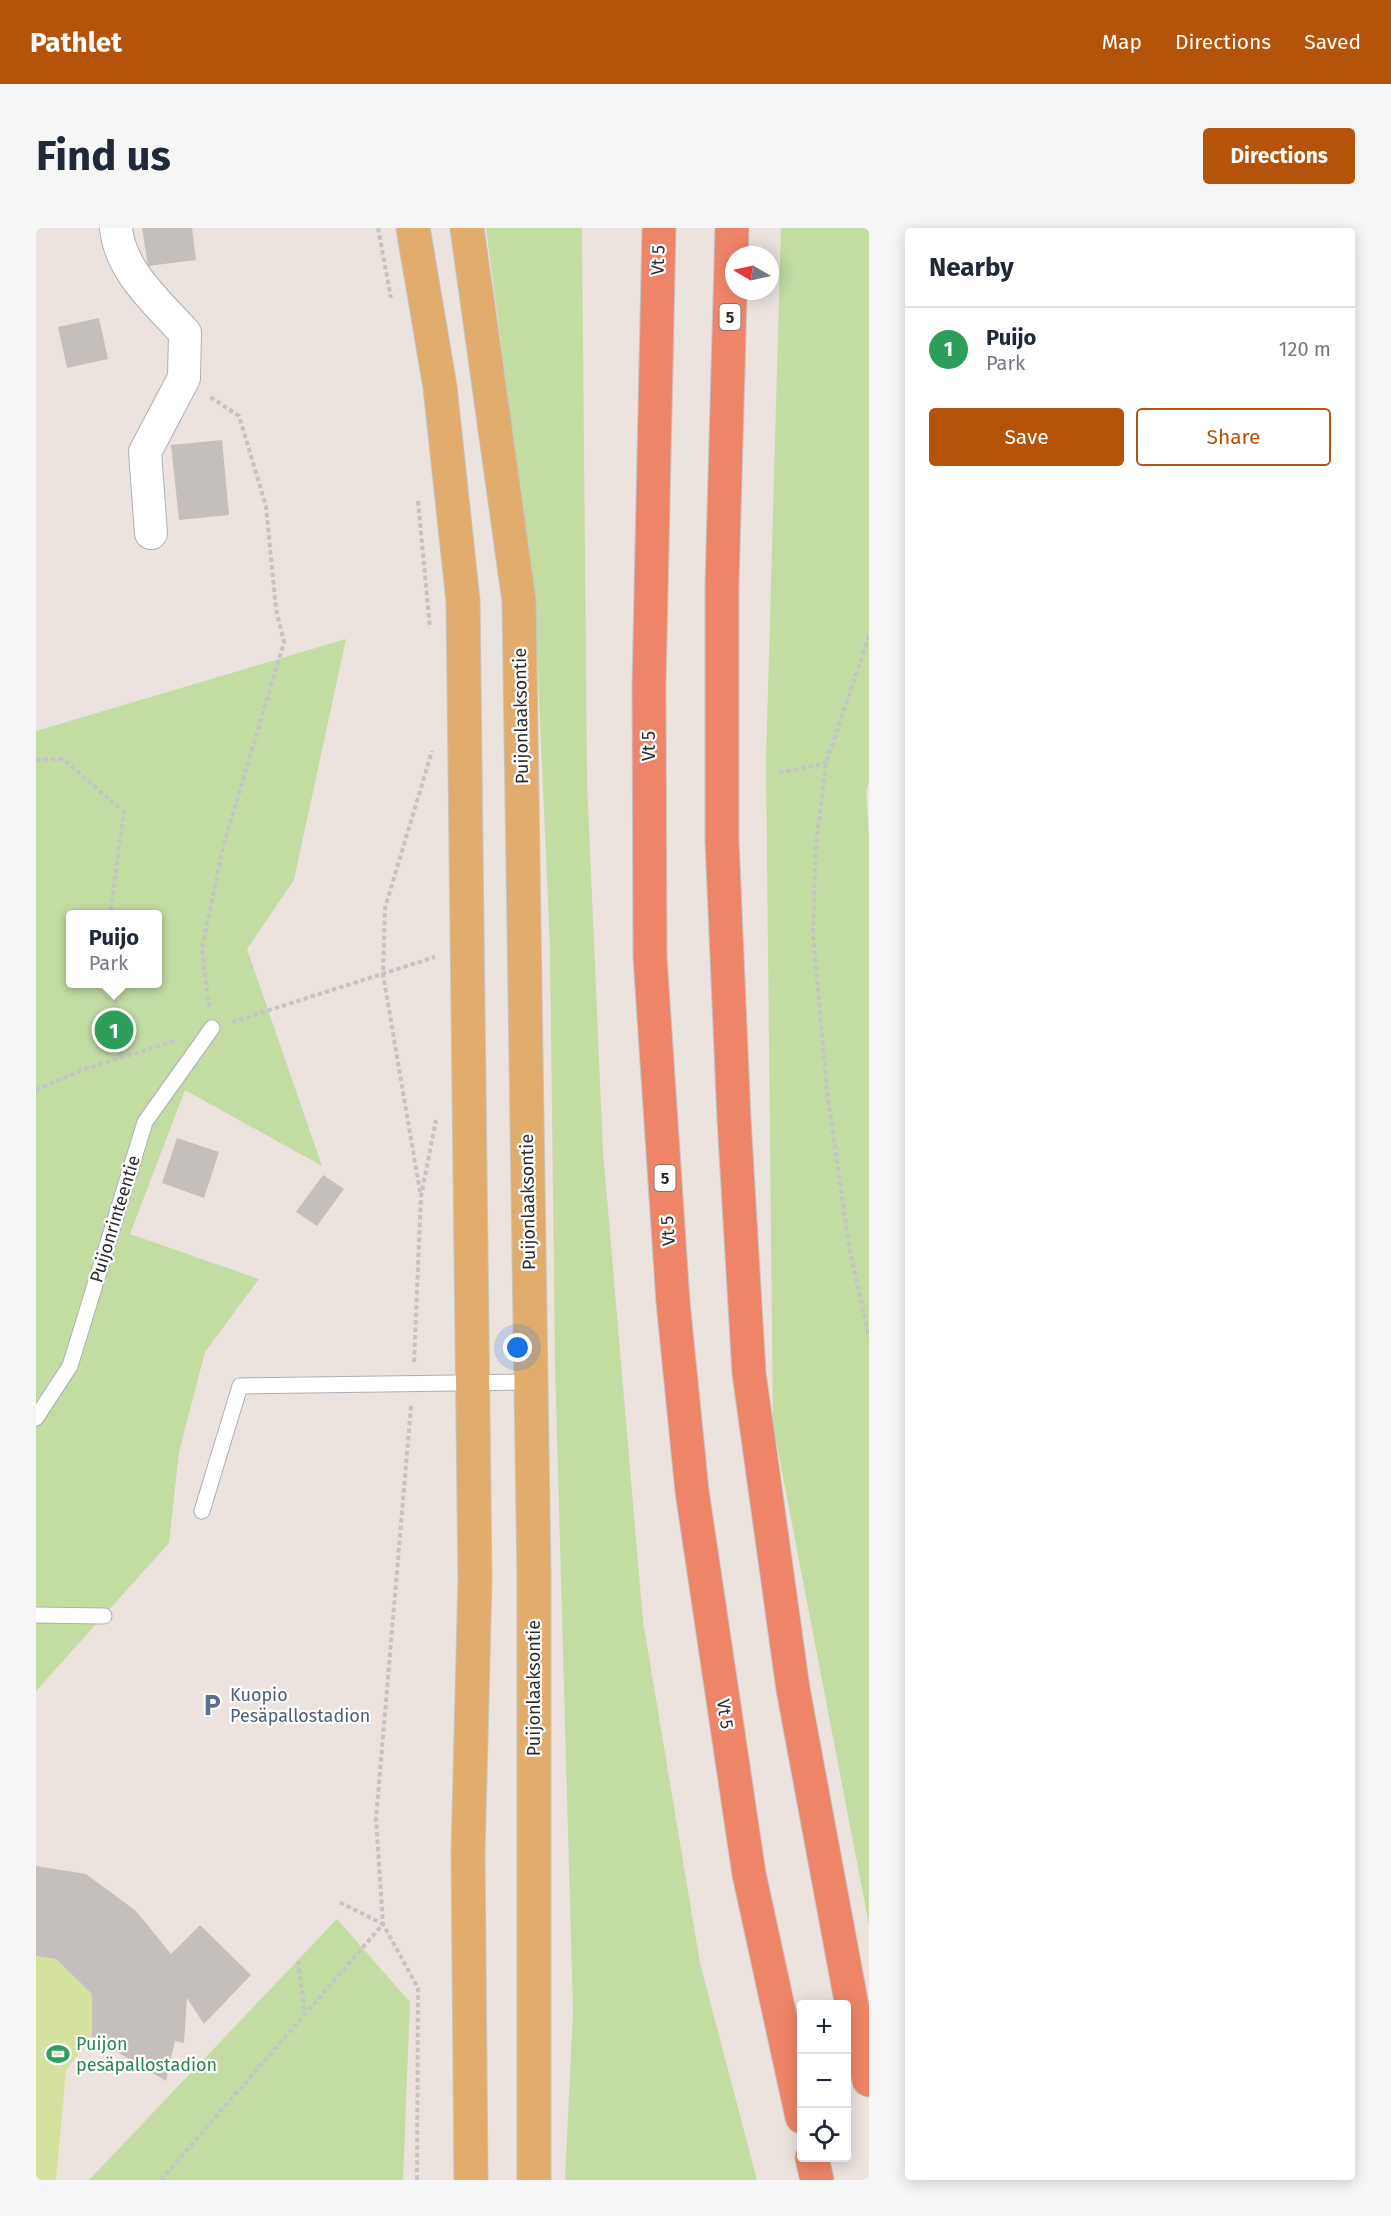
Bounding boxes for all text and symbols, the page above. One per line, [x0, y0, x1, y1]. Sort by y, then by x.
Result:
text: Pathlet [30, 26, 122, 59]
text: Map [1102, 29, 1142, 55]
text: Directions [1175, 29, 1271, 55]
text: Saved [1304, 29, 1361, 55]
button: Directions [1203, 128, 1355, 184]
text: Find us [36, 131, 171, 181]
street label: Vt 5 [646, 245, 670, 275]
north arrow [725, 246, 779, 300]
text: Nearby [929, 252, 1014, 283]
road number: 5 [720, 304, 740, 330]
text: Puijo [986, 324, 1036, 351]
text: 1 [944, 337, 953, 361]
text: 120 m [1279, 337, 1331, 361]
text: Park [986, 351, 1025, 375]
button: Save [929, 408, 1124, 466]
button: Share [1136, 408, 1331, 466]
street label: Puijonlaaksontie [509, 648, 533, 784]
street label: Vt 5 [638, 731, 660, 761]
popup [66, 910, 162, 988]
text: Puijo [89, 924, 139, 951]
text: Park [89, 951, 128, 975]
pin: 1 [94, 1008, 134, 1052]
street label: Puijonlaaksontie [516, 1134, 540, 1270]
street label: Puijonrinteentie [85, 1153, 145, 1285]
road number: 5 [654, 1165, 676, 1191]
street label: Vt 5 [656, 1215, 680, 1247]
your location [503, 1333, 532, 1362]
street label: Puijonlaaksontie [523, 1620, 545, 1756]
place label: Kuopio Pesäpallostadion [230, 1684, 370, 1727]
parking icon: Kuopio Pesäpallostadion [199, 1692, 225, 1718]
street label: Vt 5 [712, 1698, 738, 1730]
map controls [797, 2000, 851, 2162]
button: + [797, 2000, 851, 2054]
place label: Puijon pesäpallostadion [76, 2033, 217, 2076]
sports icon: Puijon pesäpallostadion [45, 2041, 71, 2067]
button: − [797, 2054, 851, 2108]
button: locate [797, 2108, 851, 2162]

